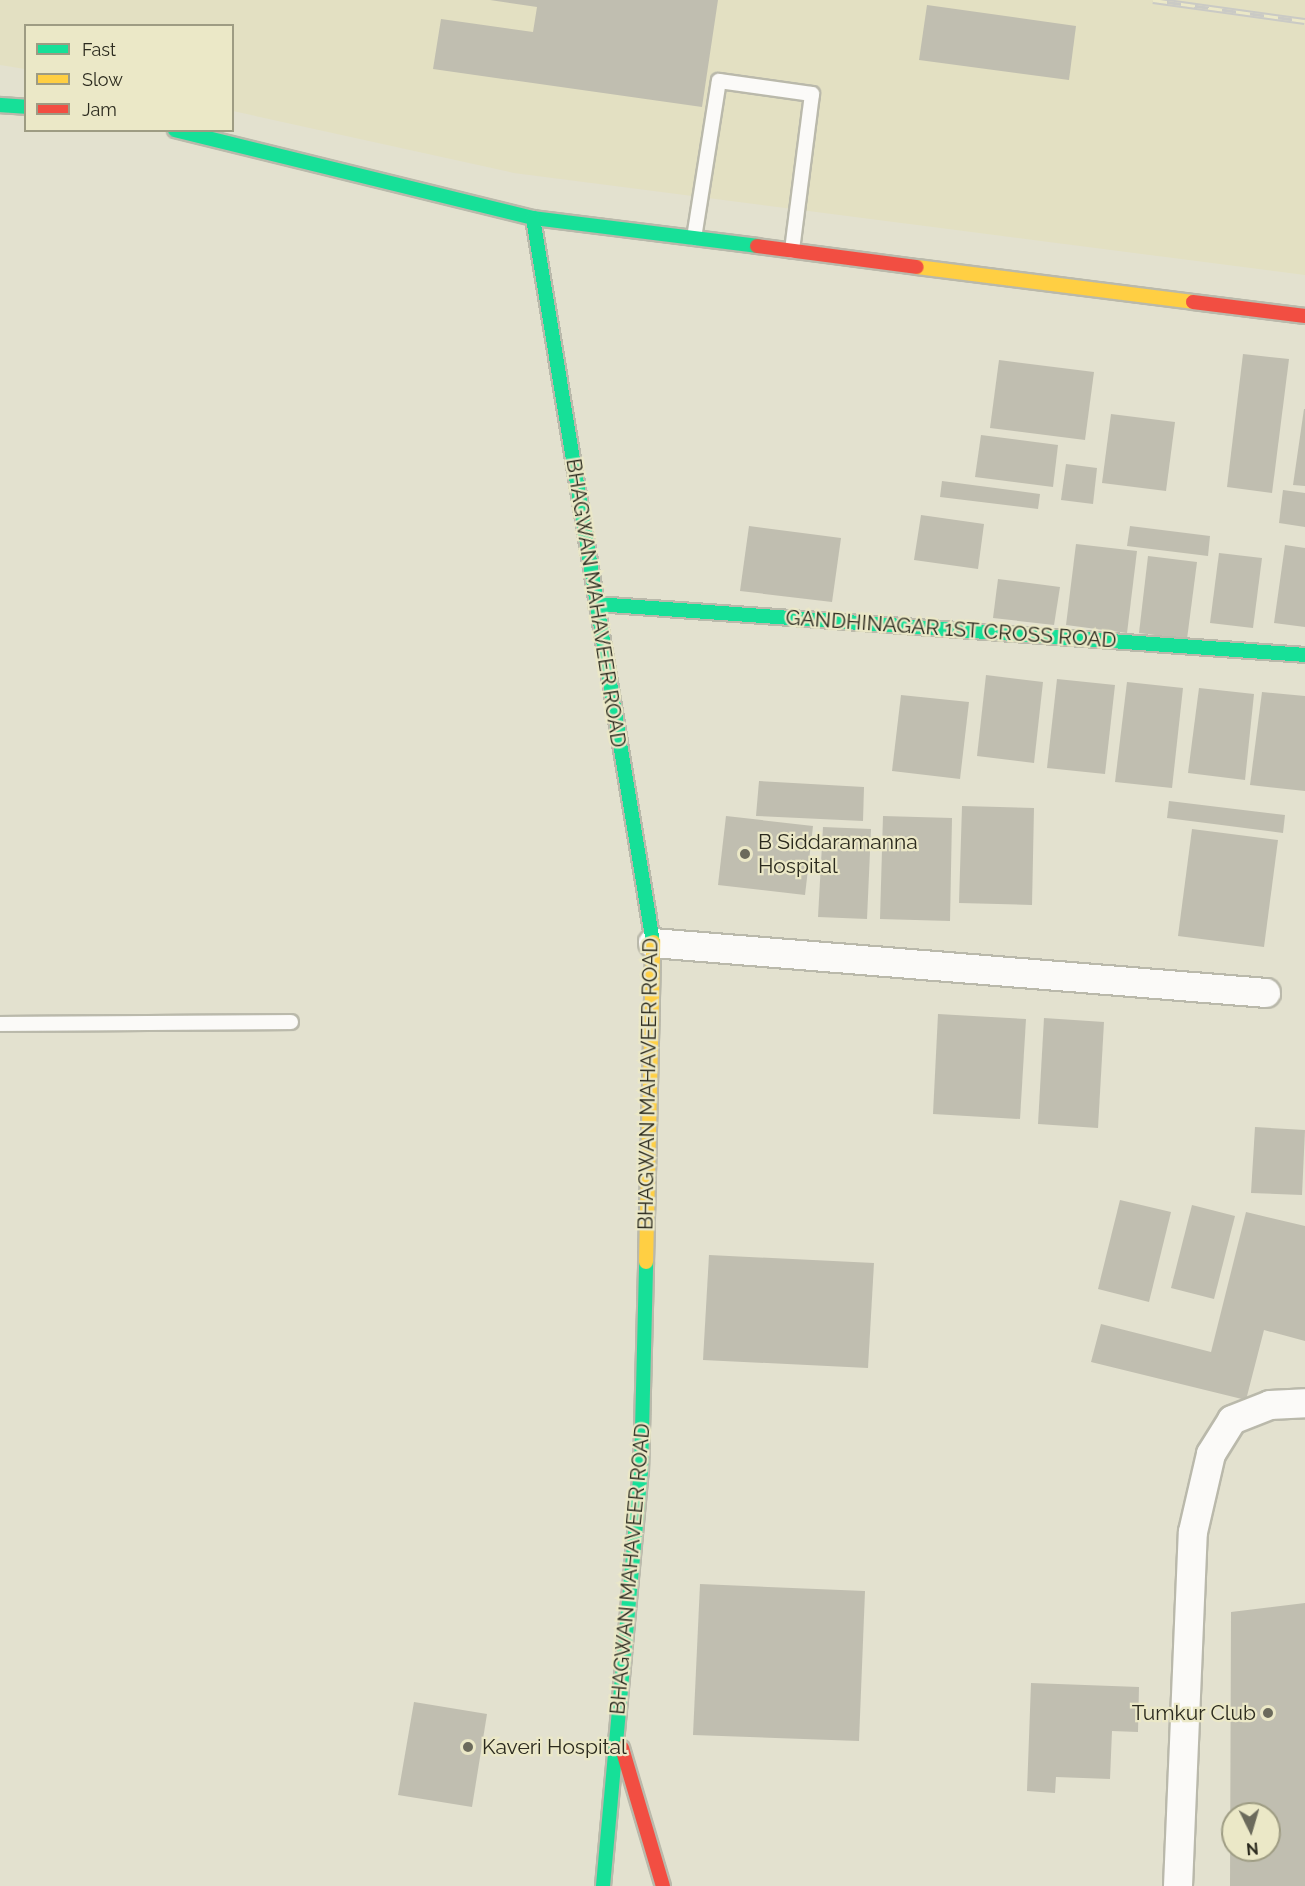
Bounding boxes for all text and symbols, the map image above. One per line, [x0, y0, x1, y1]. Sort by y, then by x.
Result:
legend [24, 24, 234, 132]
text: Fast [82, 39, 116, 60]
text: Slow [82, 69, 123, 90]
text: Jam [82, 99, 117, 120]
street label: BHAGWAN MAHAVEER ROAD [561, 457, 631, 749]
street label: GANDHINAGAR 1ST CROSS ROAD [784, 605, 1118, 653]
place label: B Siddaramanna Hospital [758, 829, 918, 879]
marker: B Siddaramanna Hospital [736, 845, 754, 863]
street label: BHAGWAN MAHAVEER ROAD [633, 938, 663, 1230]
street label: BHAGWAN MAHAVEER ROAD [605, 1422, 655, 1716]
place label: Tumkur Club [1131, 1700, 1256, 1726]
marker: Tumkur Club [1261, 1706, 1275, 1720]
place label: Kaveri Hospital [482, 1734, 627, 1760]
marker: Kaveri Hospital [459, 1738, 477, 1756]
north arrow [1221, 1802, 1281, 1862]
text: N [1246, 1838, 1259, 1858]

